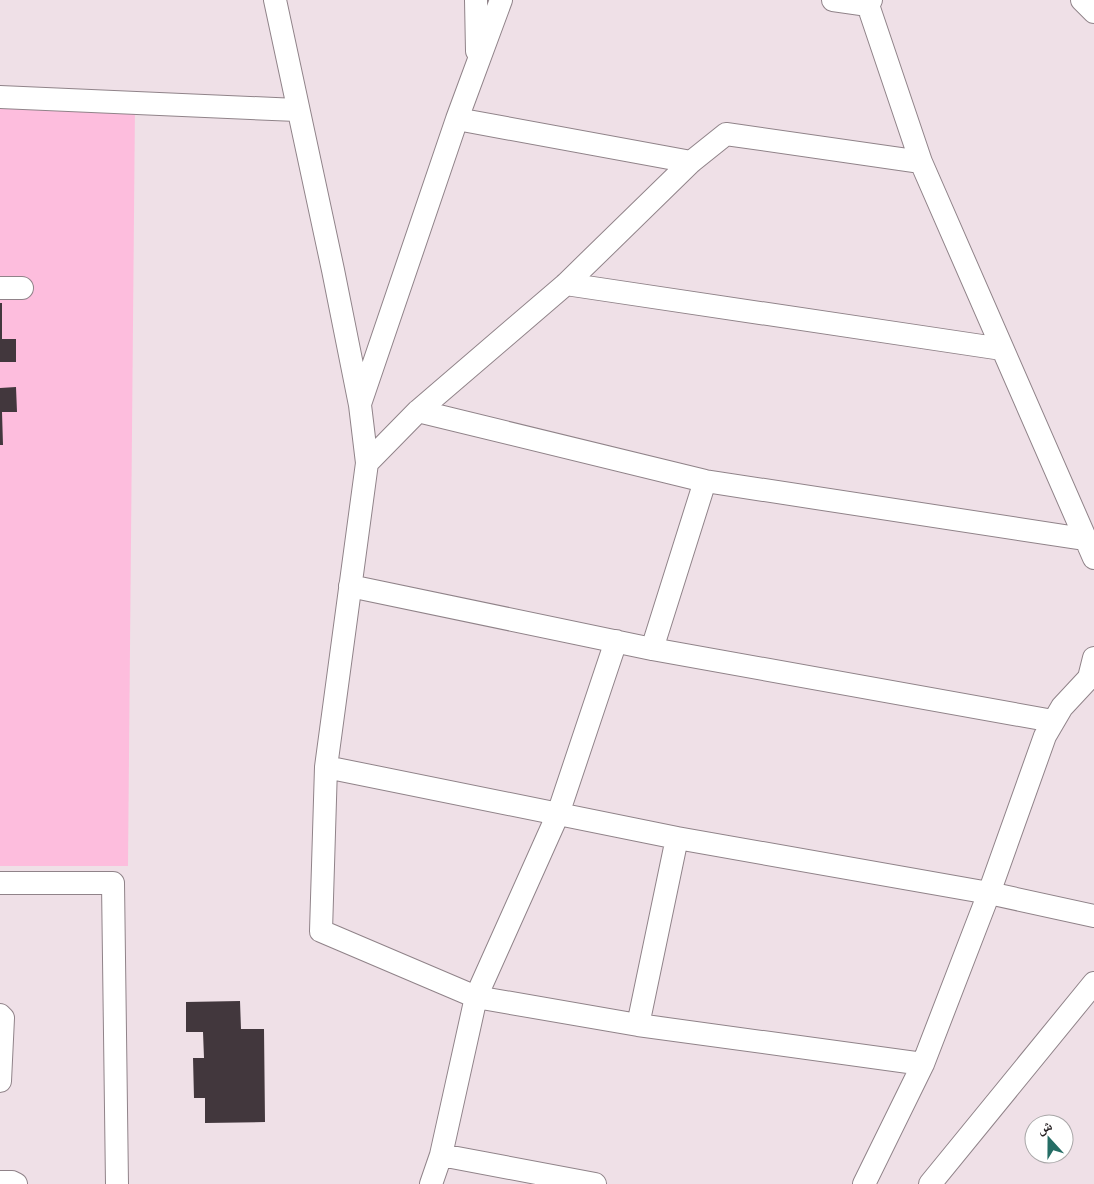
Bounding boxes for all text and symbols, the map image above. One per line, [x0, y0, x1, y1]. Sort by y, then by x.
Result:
north arrow [1024, 1114, 1074, 1164]
text: ش [1033, 1114, 1055, 1139]

